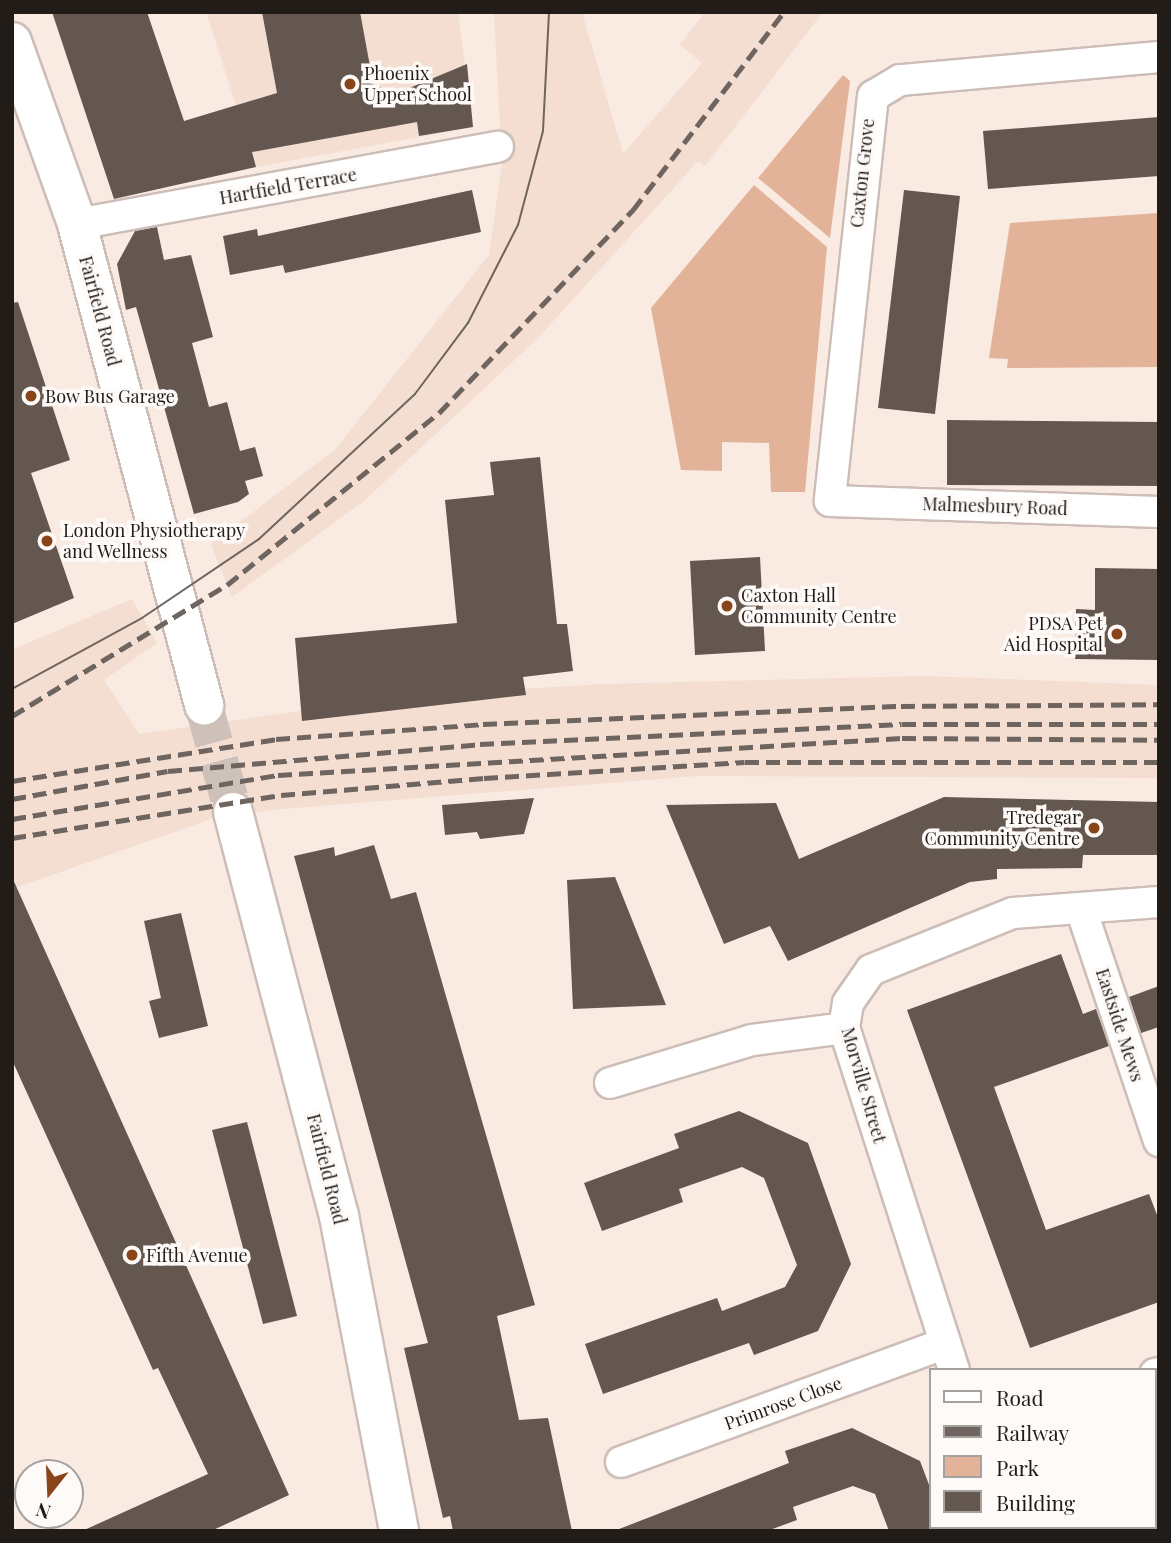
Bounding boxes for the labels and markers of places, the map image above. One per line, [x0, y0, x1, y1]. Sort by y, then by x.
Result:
place label: Phoenix Upper School [364, 63, 472, 106]
marker: Phoenix Upper School [342, 76, 358, 92]
place label: Bow Bus Garage [45, 385, 175, 407]
marker: Bow Bus Garage [23, 388, 39, 404]
place label: London Physiotherapy and Wellness [63, 520, 245, 562]
marker: London Physiotherapy and Wellness [37, 531, 57, 551]
place label: Caxton Hall Community Centre [741, 585, 897, 628]
marker: Caxton Hall Community Centre [719, 598, 735, 614]
place label: PDSA Pet Aid Hospital [1004, 613, 1103, 656]
marker: PDSA Pet Aid Hospital [1109, 626, 1125, 642]
place label: Tredegar Community Centre [924, 807, 1080, 850]
marker: Tredegar Community Centre [1086, 820, 1102, 836]
place label: Fifth Avenue [146, 1244, 248, 1266]
marker: Fifth Avenue [124, 1247, 140, 1263]

